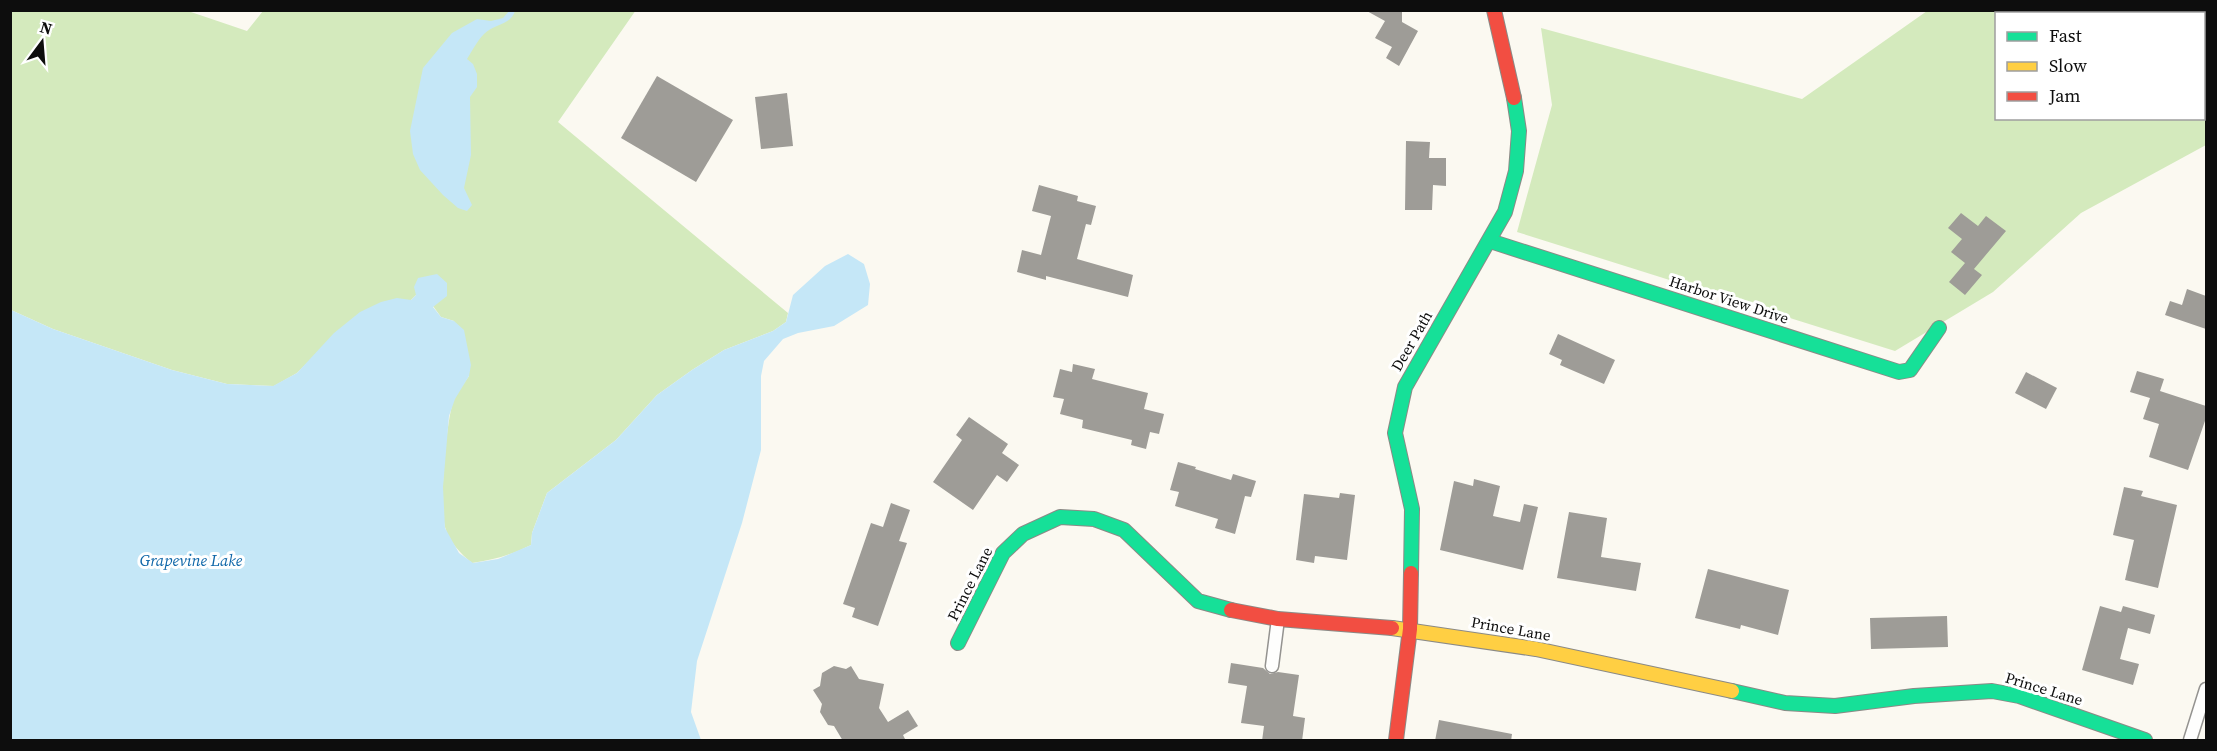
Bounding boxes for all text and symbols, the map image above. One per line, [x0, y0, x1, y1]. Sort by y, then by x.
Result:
north arrow [12, 12, 72, 72]
legend [1995, 12, 2205, 120]
text: N [38, 15, 55, 40]
text: Fast [2049, 23, 2082, 48]
text: Slow [2049, 53, 2087, 78]
text: Jam [2048, 83, 2081, 108]
street label: Harbor View Drive [1667, 270, 1792, 329]
street label: Deer Path [1386, 307, 1437, 375]
street label: Prince Lane [942, 543, 997, 624]
water label: Grapevine Lake [140, 549, 243, 571]
street label: Prince Lane [1470, 611, 1553, 646]
street label: Prince Lane [2003, 667, 2086, 710]

